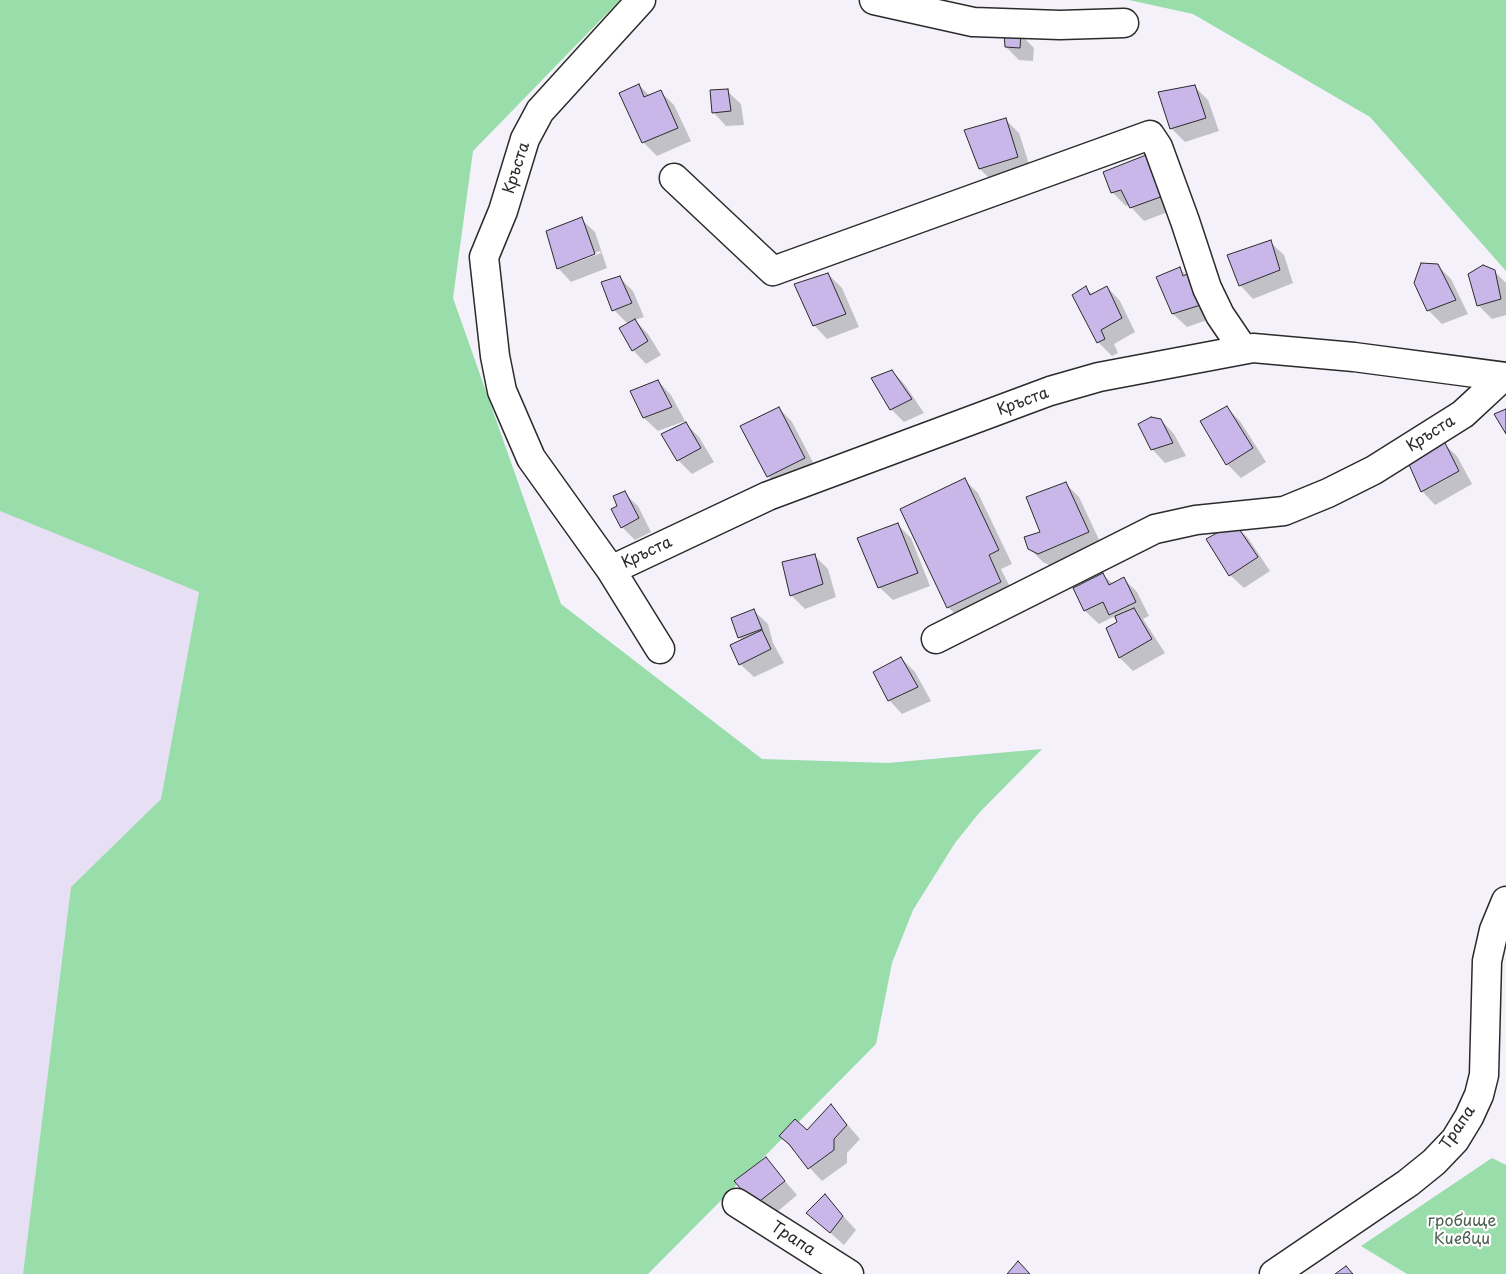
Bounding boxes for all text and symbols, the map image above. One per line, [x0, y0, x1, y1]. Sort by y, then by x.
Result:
street label: Кръста [500, 140, 534, 196]
street label: Кръста [995, 384, 1051, 420]
street label: Кръста [1403, 412, 1459, 456]
street label: Кръста [619, 533, 675, 573]
street label: Трапа [1436, 1102, 1480, 1154]
park label: гробище Киевци [1428, 1212, 1496, 1250]
street label: Трапа [767, 1218, 819, 1260]

